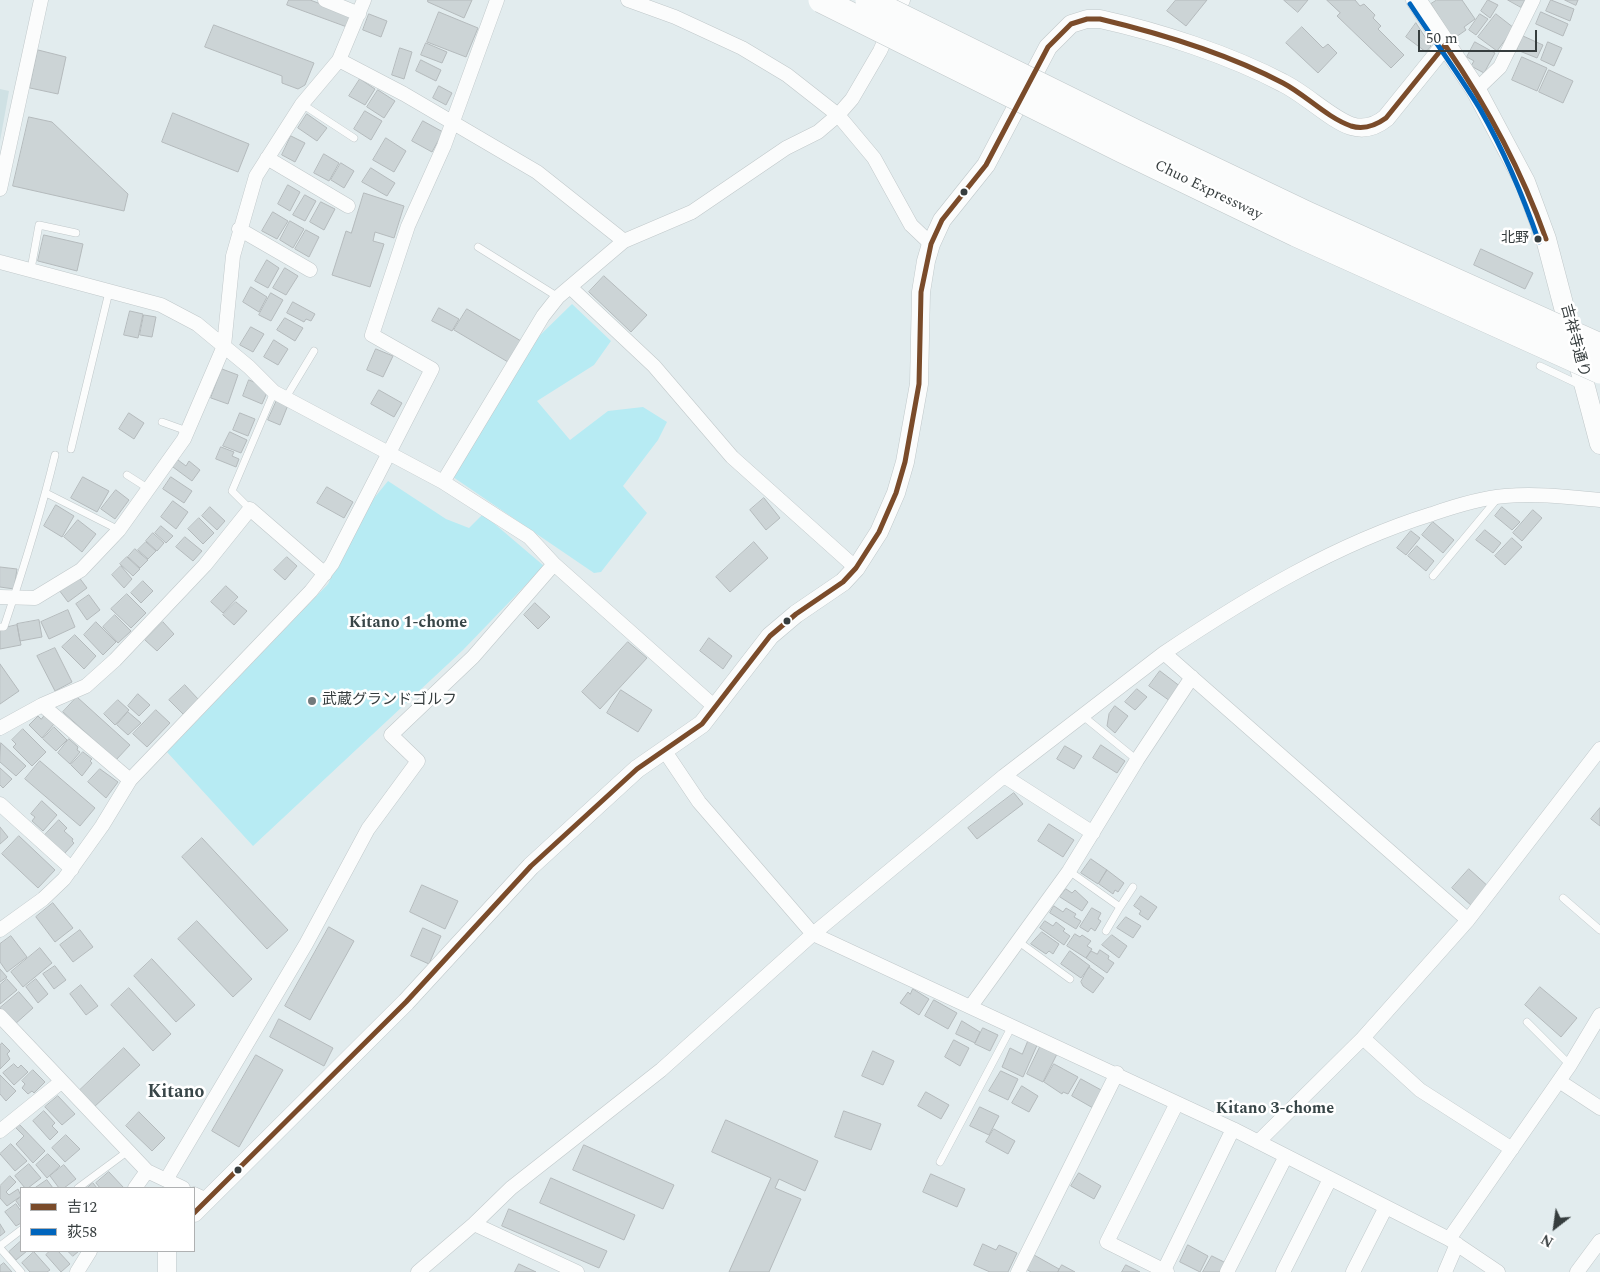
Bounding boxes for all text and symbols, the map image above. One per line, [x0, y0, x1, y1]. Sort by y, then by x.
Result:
scale bar [1420, 20, 1539, 52]
text: 50 m [1426, 27, 1458, 50]
street label: Chuo Expressway [1151, 157, 1265, 225]
unlabelled marker [959, 187, 969, 197]
place label: 北野 [1501, 231, 1529, 247]
marker: 北野 [1533, 234, 1543, 244]
street label: 吉祥寺通り [1556, 302, 1592, 380]
district label: Kitano 1-chome [349, 614, 467, 634]
unlabelled marker [782, 616, 792, 626]
place label: 武蔵グランドゴルフ [322, 692, 457, 710]
marker: 武蔵グランドゴルフ [306, 695, 318, 707]
district label: Kitano [148, 1082, 204, 1104]
district label: Kitano 3-chome [1216, 1100, 1334, 1120]
unlabelled marker [233, 1165, 243, 1175]
legend [20, 1187, 195, 1252]
text: 吉12 [67, 1196, 97, 1219]
north arrow [1530, 1202, 1580, 1252]
text: 荻58 [67, 1221, 97, 1244]
text: N [1537, 1228, 1557, 1252]

